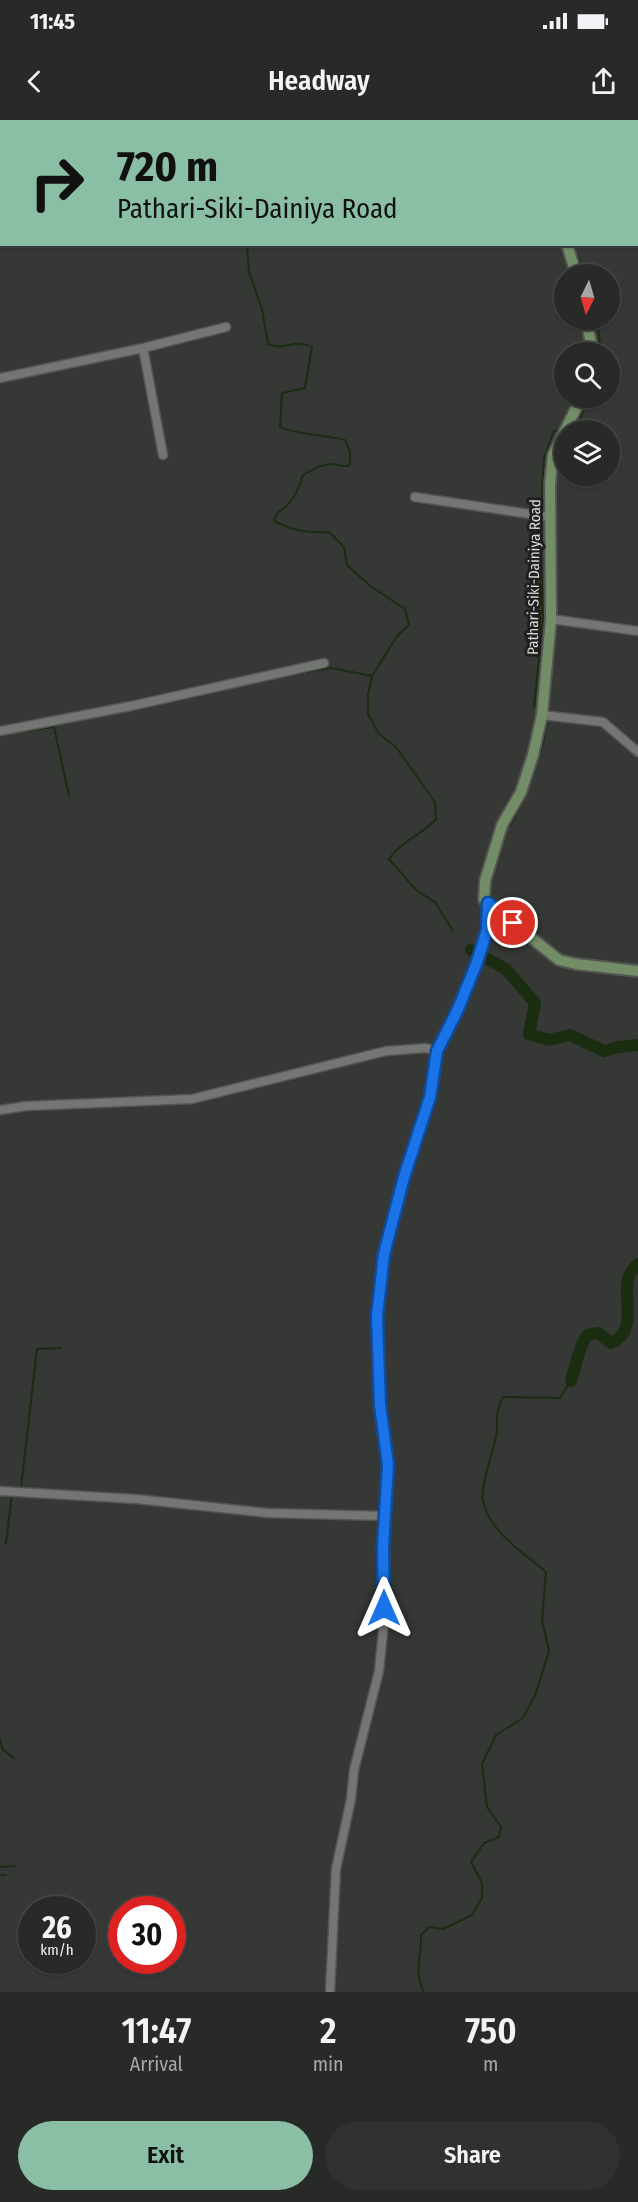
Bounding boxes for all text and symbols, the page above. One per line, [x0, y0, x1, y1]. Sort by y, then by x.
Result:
text: 11:45 [30, 8, 75, 35]
icon: back [18, 65, 51, 98]
text: Headway [268, 65, 370, 97]
icon: share [587, 65, 620, 98]
text: 720 m [117, 142, 218, 192]
icon: right [18, 144, 96, 222]
text: Pathari-Siki-Dainiya Road [117, 193, 398, 225]
north arrow [554, 264, 620, 330]
map controls [554, 264, 620, 486]
button: search [554, 342, 620, 408]
button: layers [554, 420, 620, 486]
street label: Pathari-Siki-Dainiya Road [524, 499, 544, 655]
pin [487, 897, 538, 948]
icon: arrive [496, 906, 529, 939]
position arrow [352, 1576, 416, 1640]
speed limit sign: 30 [108, 1896, 186, 1974]
text: 26 [42, 1910, 72, 1946]
text: km/h [40, 1941, 74, 1959]
text: 11:47 [121, 2009, 191, 2053]
text: 2 [320, 2009, 336, 2053]
text: 750 [465, 2009, 517, 2053]
text: Arrival [130, 2052, 183, 2076]
text: min [313, 2052, 344, 2076]
text: m [483, 2052, 499, 2076]
button: Exit [18, 2121, 313, 2190]
button: Share [325, 2121, 620, 2190]

